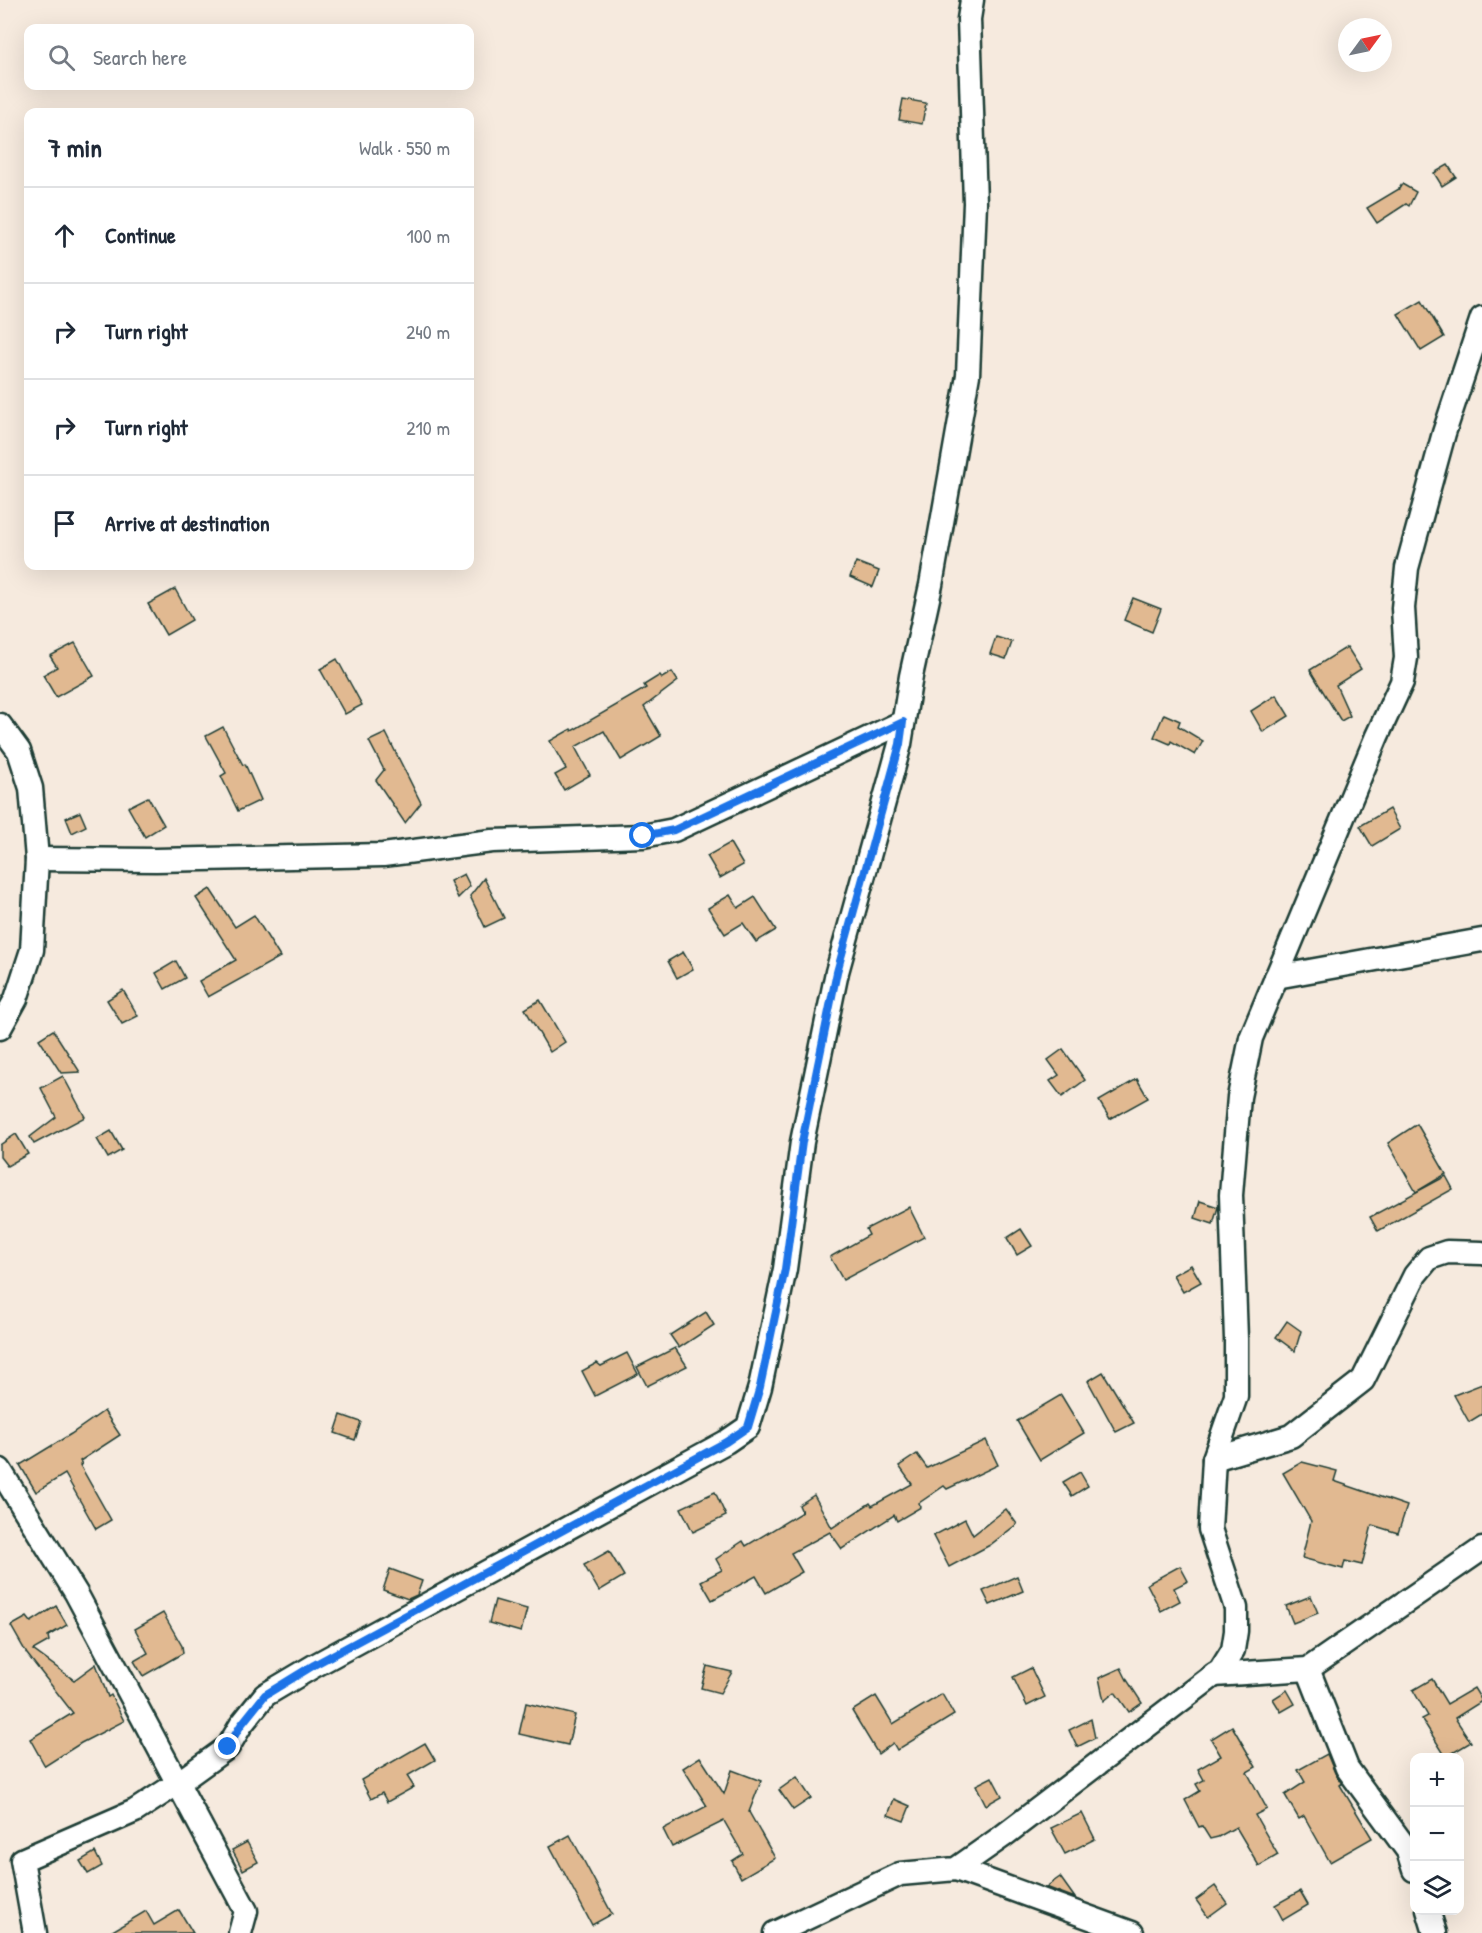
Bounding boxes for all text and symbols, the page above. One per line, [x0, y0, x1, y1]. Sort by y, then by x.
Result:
north arrow [1338, 18, 1392, 72]
search box [24, 24, 474, 90]
icon: search [45, 41, 78, 74]
text: Search here [93, 42, 187, 72]
text: 7 min [48, 130, 102, 165]
text: Walk · 550 m [359, 134, 450, 161]
icon: ahead [48, 219, 81, 252]
text: Continue [105, 220, 176, 250]
text: 100 m [407, 222, 450, 249]
icon: right [48, 315, 81, 348]
text: Turn right [105, 316, 188, 346]
text: 240 m [406, 318, 450, 345]
icon: right [48, 411, 81, 444]
text: Turn right [105, 412, 188, 442]
text: 210 m [406, 414, 450, 441]
icon: arrive [48, 507, 81, 540]
text: Arrive at destination [105, 508, 270, 538]
route start [629, 822, 655, 848]
route end [214, 1733, 240, 1759]
map controls [1410, 1753, 1464, 1915]
button: + [1410, 1753, 1464, 1807]
button: − [1410, 1807, 1464, 1861]
button: layers [1410, 1861, 1464, 1915]

